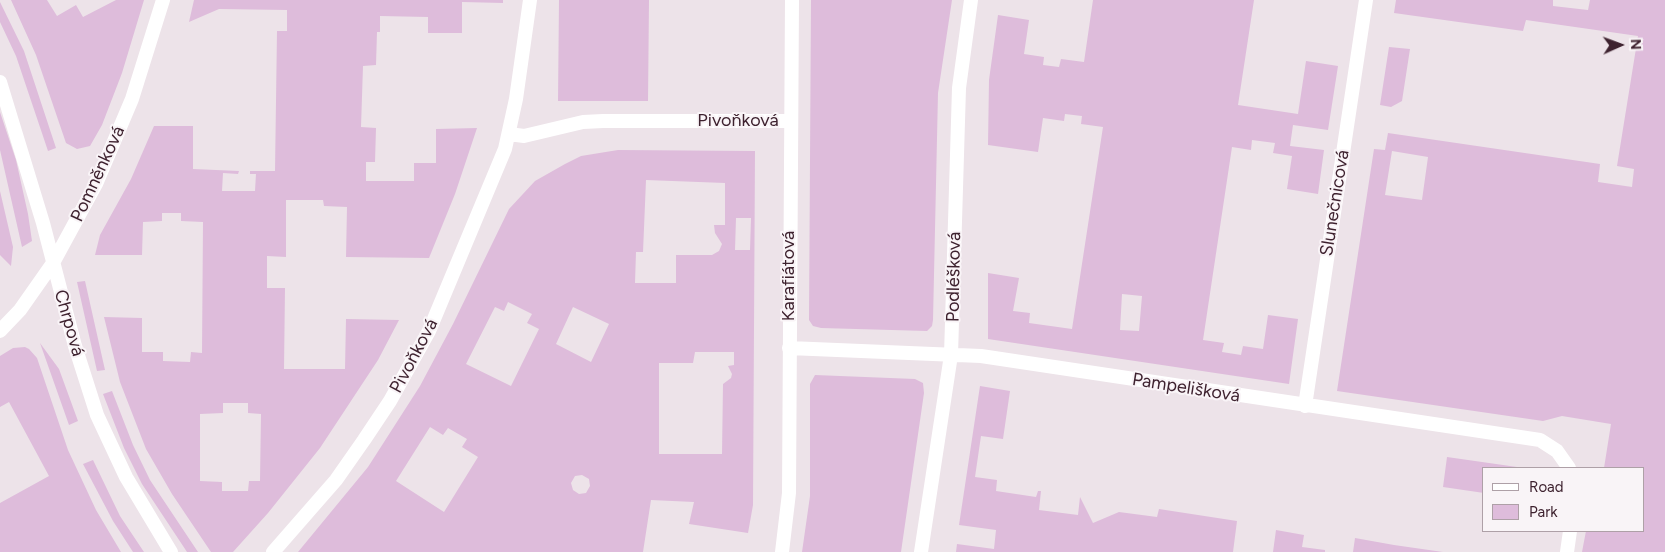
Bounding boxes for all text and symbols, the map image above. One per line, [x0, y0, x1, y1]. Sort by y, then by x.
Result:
north arrow [1595, 20, 1645, 70]
text: N [1627, 39, 1644, 50]
street label: Pivoňková [697, 110, 779, 132]
street label: Pomněnková [66, 123, 130, 225]
street label: Slunečnicová [1316, 148, 1354, 258]
street label: Karafiátová [778, 231, 800, 321]
street label: Podléšková [942, 232, 966, 322]
street label: Chrpová [49, 287, 89, 359]
street label: Pivoňková [385, 315, 443, 397]
street label: Pampelišková [1131, 369, 1241, 407]
legend [1482, 467, 1645, 532]
text: Road [1529, 478, 1564, 496]
text: Park [1529, 503, 1558, 521]

